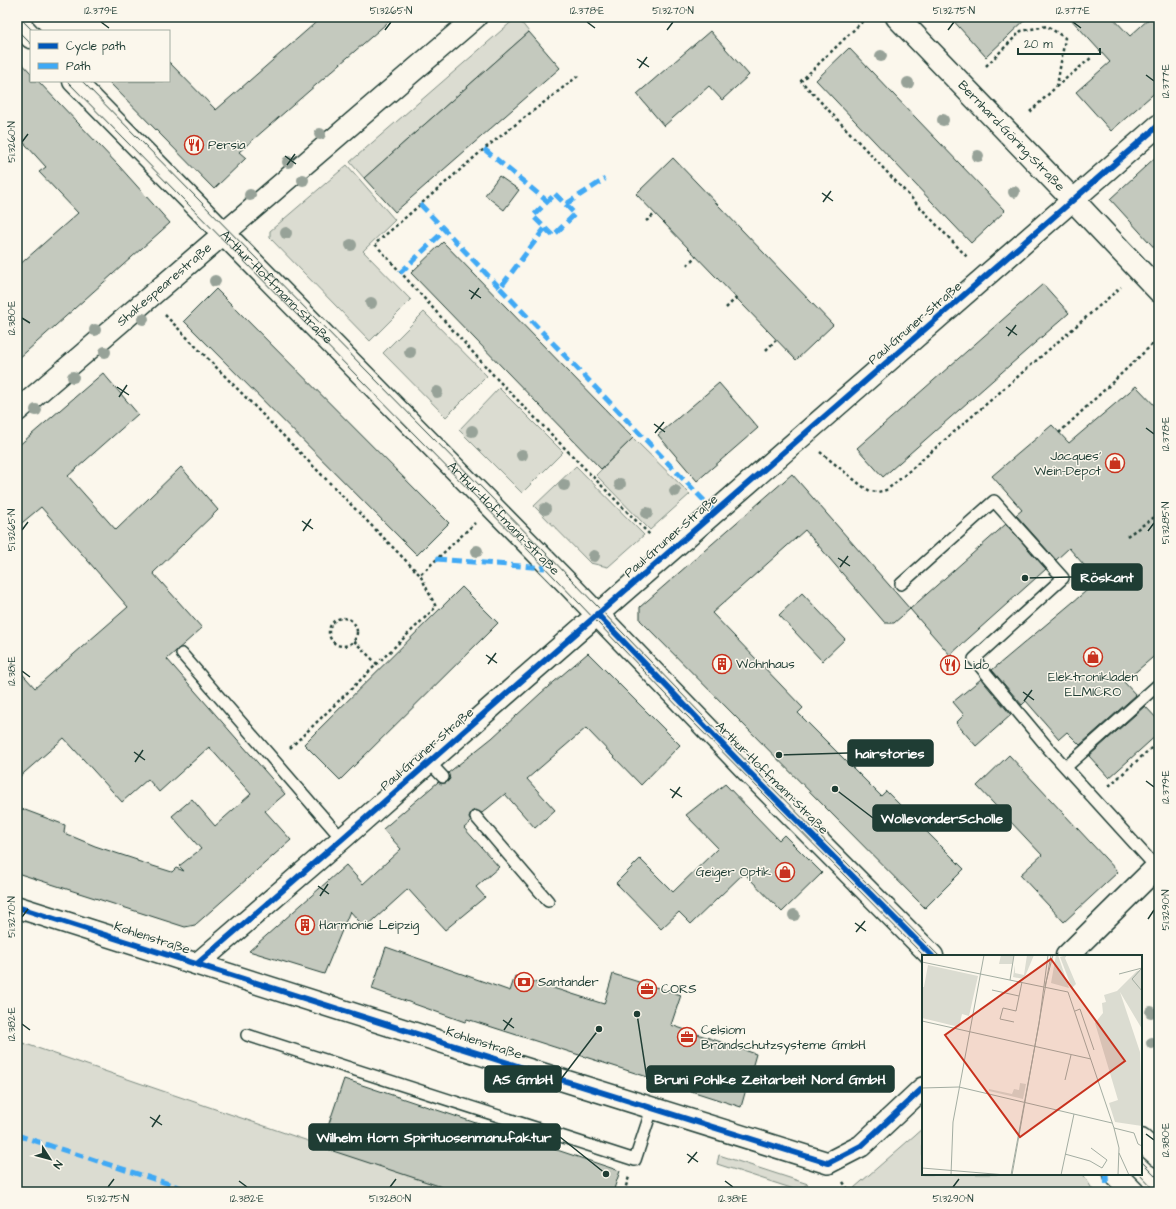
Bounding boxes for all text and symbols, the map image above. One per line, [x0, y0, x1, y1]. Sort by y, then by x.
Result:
text: 12.379°E [84, 4, 118, 18]
text: 51.3265°N [370, 4, 412, 18]
text: 12.378°E [570, 4, 604, 18]
text: 51.3270°N [652, 4, 694, 18]
text: 51.3275°N [933, 4, 975, 18]
text: 12.377°E [1056, 4, 1090, 18]
legend [30, 30, 170, 82]
scale bar [1018, 30, 1100, 56]
text: 20 m [1024, 36, 1053, 53]
text: Cycle path [66, 38, 125, 56]
text: Path [66, 58, 91, 75]
text: 12.377°E [1159, 64, 1173, 98]
street label: Bernhard-Göring-Straße [954, 77, 1069, 195]
text: 51.3260°N [5, 121, 19, 163]
restaurant icon: Persia [183, 134, 205, 156]
place label: Persia [208, 136, 246, 154]
street label: Arthur-Hoffmann-Straße [216, 226, 337, 348]
street label: Shakespearestraße [113, 239, 216, 331]
street label: Paul-Gruner-Straße [864, 277, 966, 369]
text: 12.380°E [5, 301, 19, 335]
text: 12.378°E [1159, 417, 1173, 451]
place label: Jacques' Wein-Depot [1034, 447, 1102, 480]
shop icon: Jacques' Wein-Depot [1104, 452, 1126, 474]
street label: Arthur-Hoffmann-Straße [443, 457, 564, 579]
street label: Paul-Gruner-Straße [620, 490, 722, 582]
text: 51.3285°N [1159, 502, 1173, 544]
text: 51.3265°N [5, 509, 19, 551]
callout: Röskant [1072, 564, 1142, 590]
text: Röskant [1080, 568, 1134, 588]
shop icon: Elektronikladen ELMICRO [1082, 646, 1104, 668]
building icon: Wohnhaus [711, 653, 733, 675]
restaurant icon: Lido [939, 654, 961, 676]
place label: Wohnhaus [736, 655, 795, 673]
text: 12.381°E [5, 656, 19, 686]
place label: Lido [964, 656, 990, 674]
place label: Elektronikladen ELMICRO [1048, 668, 1138, 701]
street label: Paul-Gruner-Straße [376, 703, 478, 795]
street label: Arthur-Hoffmann-Straße [712, 718, 832, 838]
callout: hairstories [848, 740, 933, 766]
text: hairstories [856, 744, 924, 764]
text: 12.379°E [1159, 770, 1173, 804]
callout: WollevonderScholle [873, 805, 1011, 831]
text: WollevonderScholle [880, 809, 1004, 829]
shop icon: Geiger Optik [774, 861, 796, 883]
place label: Geiger Optik [696, 863, 771, 882]
text: 51.3290°N [1159, 889, 1173, 931]
text: 51.3270°N [5, 896, 19, 938]
building icon: Harmonie Leipzig [294, 914, 316, 936]
place label: Harmonie Leipzig [319, 916, 419, 935]
street label: Kohlenstraße [112, 917, 192, 959]
inset map [922, 955, 1142, 1175]
bank icon: Santander [513, 971, 535, 993]
place label: Santander [538, 973, 599, 991]
office icon: CORS [636, 978, 658, 1000]
place label: CORS [661, 980, 697, 998]
text: 12.382°E [5, 1007, 19, 1041]
place label: Celsiom Brandschutzsysteme GmbH [701, 1021, 866, 1055]
street label: Kohlenstraße [444, 1022, 524, 1064]
office icon: Celsiom Brandschutzsysteme GmbH [676, 1026, 698, 1048]
callout: AS GmbH [485, 1066, 561, 1092]
callout: Bruni Pohlke Zeitarbeit Nord GmbH [647, 1066, 894, 1092]
text: AS GmbH [493, 1070, 554, 1090]
text: Bruni Pohlke Zeitarbeit Nord GmbH [654, 1070, 886, 1090]
text: 12.380°E [1159, 1123, 1173, 1157]
callout: Wilhelm Horn Spirituosenmanufaktur [309, 1124, 560, 1150]
text: Wilhelm Horn Spirituosenmanufaktur [315, 1128, 552, 1148]
north arrow [30, 1139, 70, 1179]
text: N [50, 1157, 66, 1172]
text: 51.3275°N [87, 1192, 129, 1206]
text: 12.382°E [230, 1192, 264, 1206]
text: 51.3280°N [369, 1192, 411, 1206]
text: 12.381°E [718, 1192, 748, 1206]
text: 51.3290°N [932, 1192, 974, 1206]

